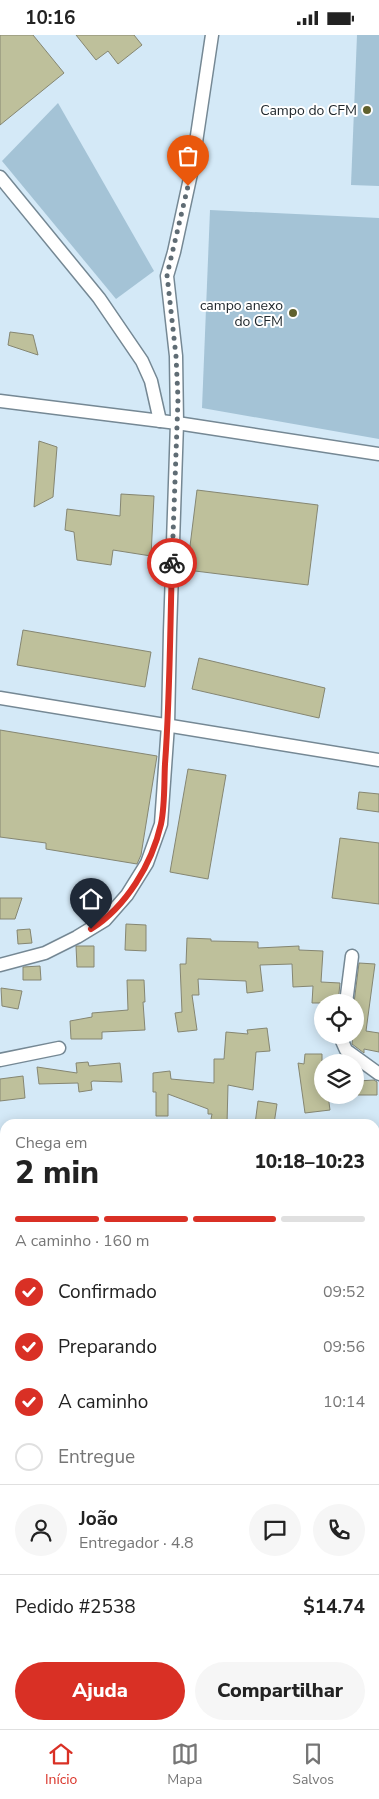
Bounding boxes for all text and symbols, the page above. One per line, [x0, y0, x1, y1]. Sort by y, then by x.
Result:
text: 10:16 [25, 5, 75, 31]
place label: Campo do CFM [260, 101, 357, 120]
marker: Campo do CFM [361, 104, 373, 116]
pin [167, 135, 209, 186]
icon: bag [174, 142, 202, 170]
place label: campo anexo do CFM [200, 296, 283, 331]
marker: campo anexo do CFM [287, 307, 299, 319]
courier [147, 538, 197, 588]
icon: bike [158, 549, 186, 577]
pin [70, 878, 112, 929]
icon: home [77, 885, 105, 913]
map controls [314, 994, 364, 1104]
button: locate [314, 994, 364, 1044]
button: layers [314, 1054, 364, 1104]
text: Chega em [15, 1132, 88, 1154]
text: 10:18–10:23 [254, 1149, 365, 1175]
text: 2 min [15, 1151, 99, 1194]
text: A caminho · 160 m [15, 1230, 150, 1252]
icon: check [15, 1278, 43, 1306]
text: Confirmado [58, 1279, 157, 1305]
text: 09:52 [323, 1281, 365, 1303]
icon: check [15, 1333, 43, 1361]
text: Preparando [58, 1334, 157, 1360]
text: 09:56 [323, 1336, 365, 1358]
icon: check [15, 1388, 43, 1416]
text: A caminho [58, 1389, 148, 1415]
text: 10:14 [323, 1391, 365, 1413]
text: Entregue [58, 1444, 135, 1470]
button: person [15, 1504, 67, 1556]
button: chat [249, 1504, 301, 1556]
button: phone [313, 1504, 365, 1556]
text: João [79, 1506, 118, 1532]
text: Entregador · 4.8 [79, 1532, 194, 1554]
text: Pedido #2538 [15, 1594, 136, 1620]
text: $14.74 [303, 1594, 365, 1620]
button: Ajuda [15, 1662, 185, 1720]
button: Compartilhar [195, 1662, 365, 1720]
tab: Início [45, 1740, 77, 1789]
tab: Mapa [167, 1740, 202, 1789]
tab: Salvos [292, 1740, 334, 1789]

